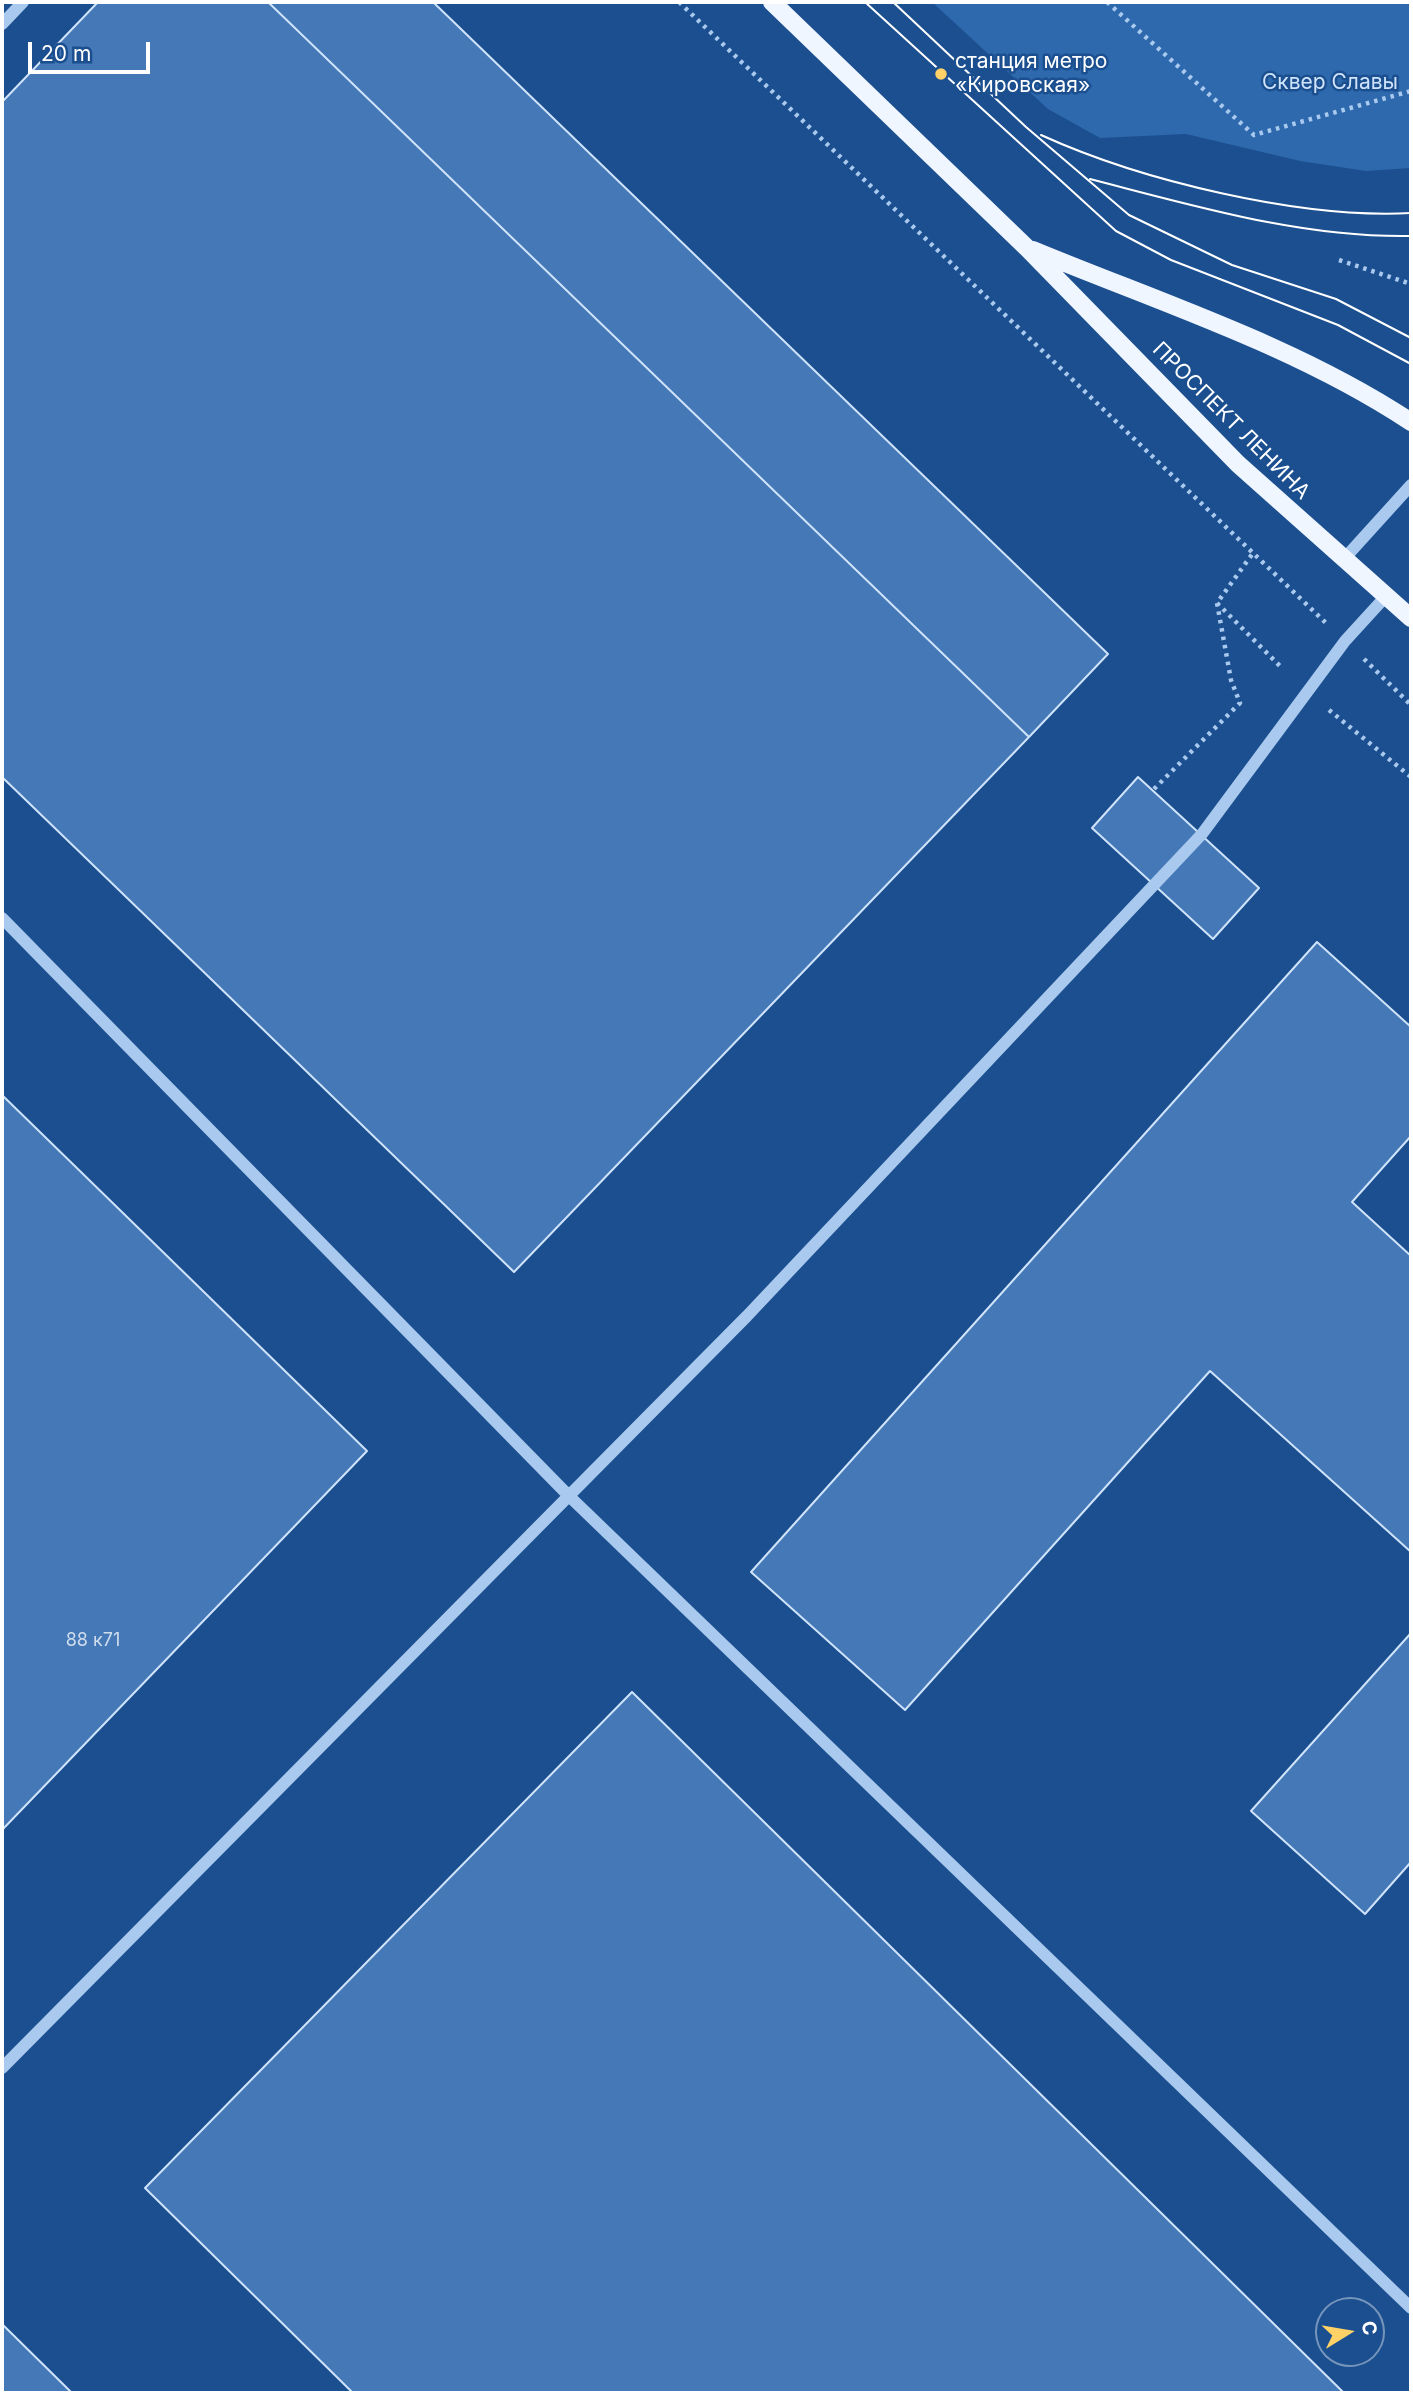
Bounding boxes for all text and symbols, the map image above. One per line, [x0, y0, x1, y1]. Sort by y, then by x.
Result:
scale bar [32, 28, 154, 72]
text: 20 m [41, 41, 91, 66]
place label: станция метро «Кировская» [955, 49, 1107, 99]
marker: станция метро «Кировская» [933, 66, 949, 82]
park label: Сквер Славы [1262, 70, 1398, 96]
street label: ПРОСПЕКТ ЛЕНИНА [1147, 337, 1315, 505]
house number: 88 к71 [66, 1630, 120, 1652]
north arrow [1315, 2297, 1385, 2367]
text: С [1357, 2319, 1382, 2337]

